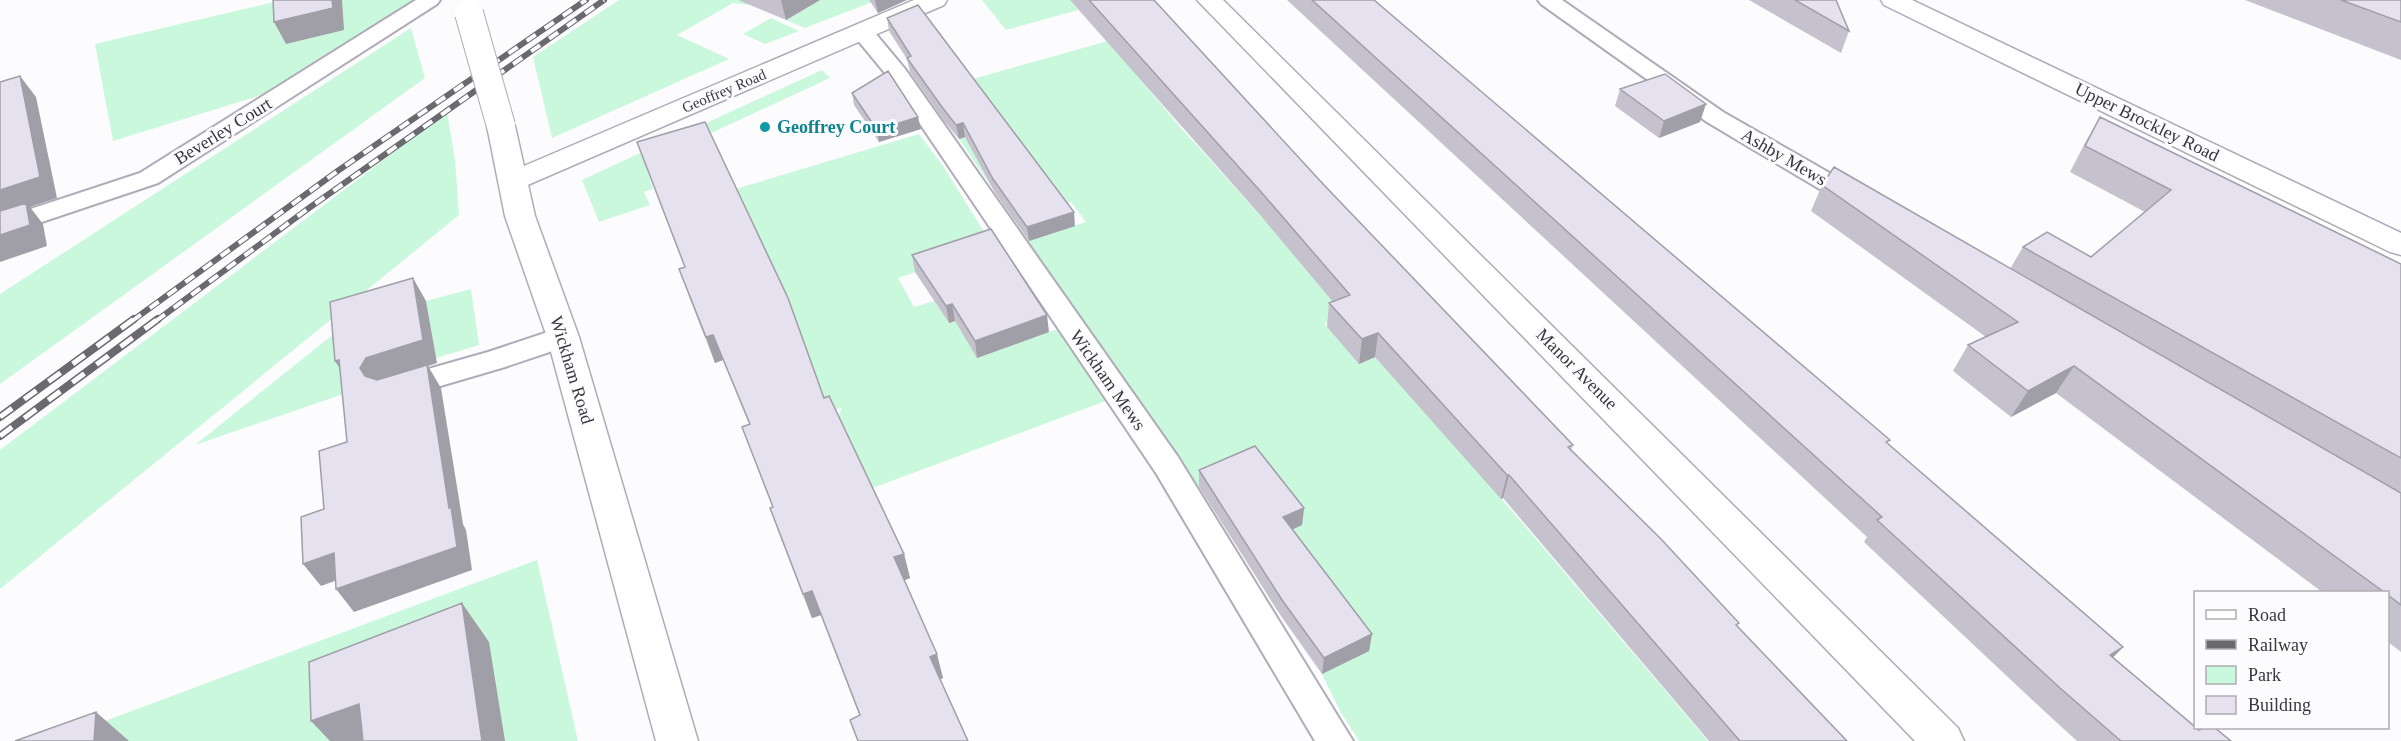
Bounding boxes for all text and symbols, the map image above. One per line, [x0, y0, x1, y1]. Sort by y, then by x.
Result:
street label: Geoffrey Road [680, 66, 769, 116]
street label: Upper Brockley Road [2072, 78, 2222, 166]
street label: Beverley Court [171, 93, 275, 169]
place label: Geoffrey Court [777, 117, 895, 137]
marker: Geoffrey Court [758, 120, 772, 134]
street label: Ashby Mews [1738, 124, 1830, 190]
street label: Wickham Road [546, 314, 598, 426]
street label: Manor Avenue [1532, 324, 1622, 414]
street label: Wickham Mews [1066, 326, 1150, 434]
legend [2194, 591, 2389, 729]
text: Road [2248, 605, 2286, 625]
text: Railway [2248, 635, 2308, 655]
text: Park [2248, 665, 2281, 685]
text: Building [2248, 695, 2311, 715]

